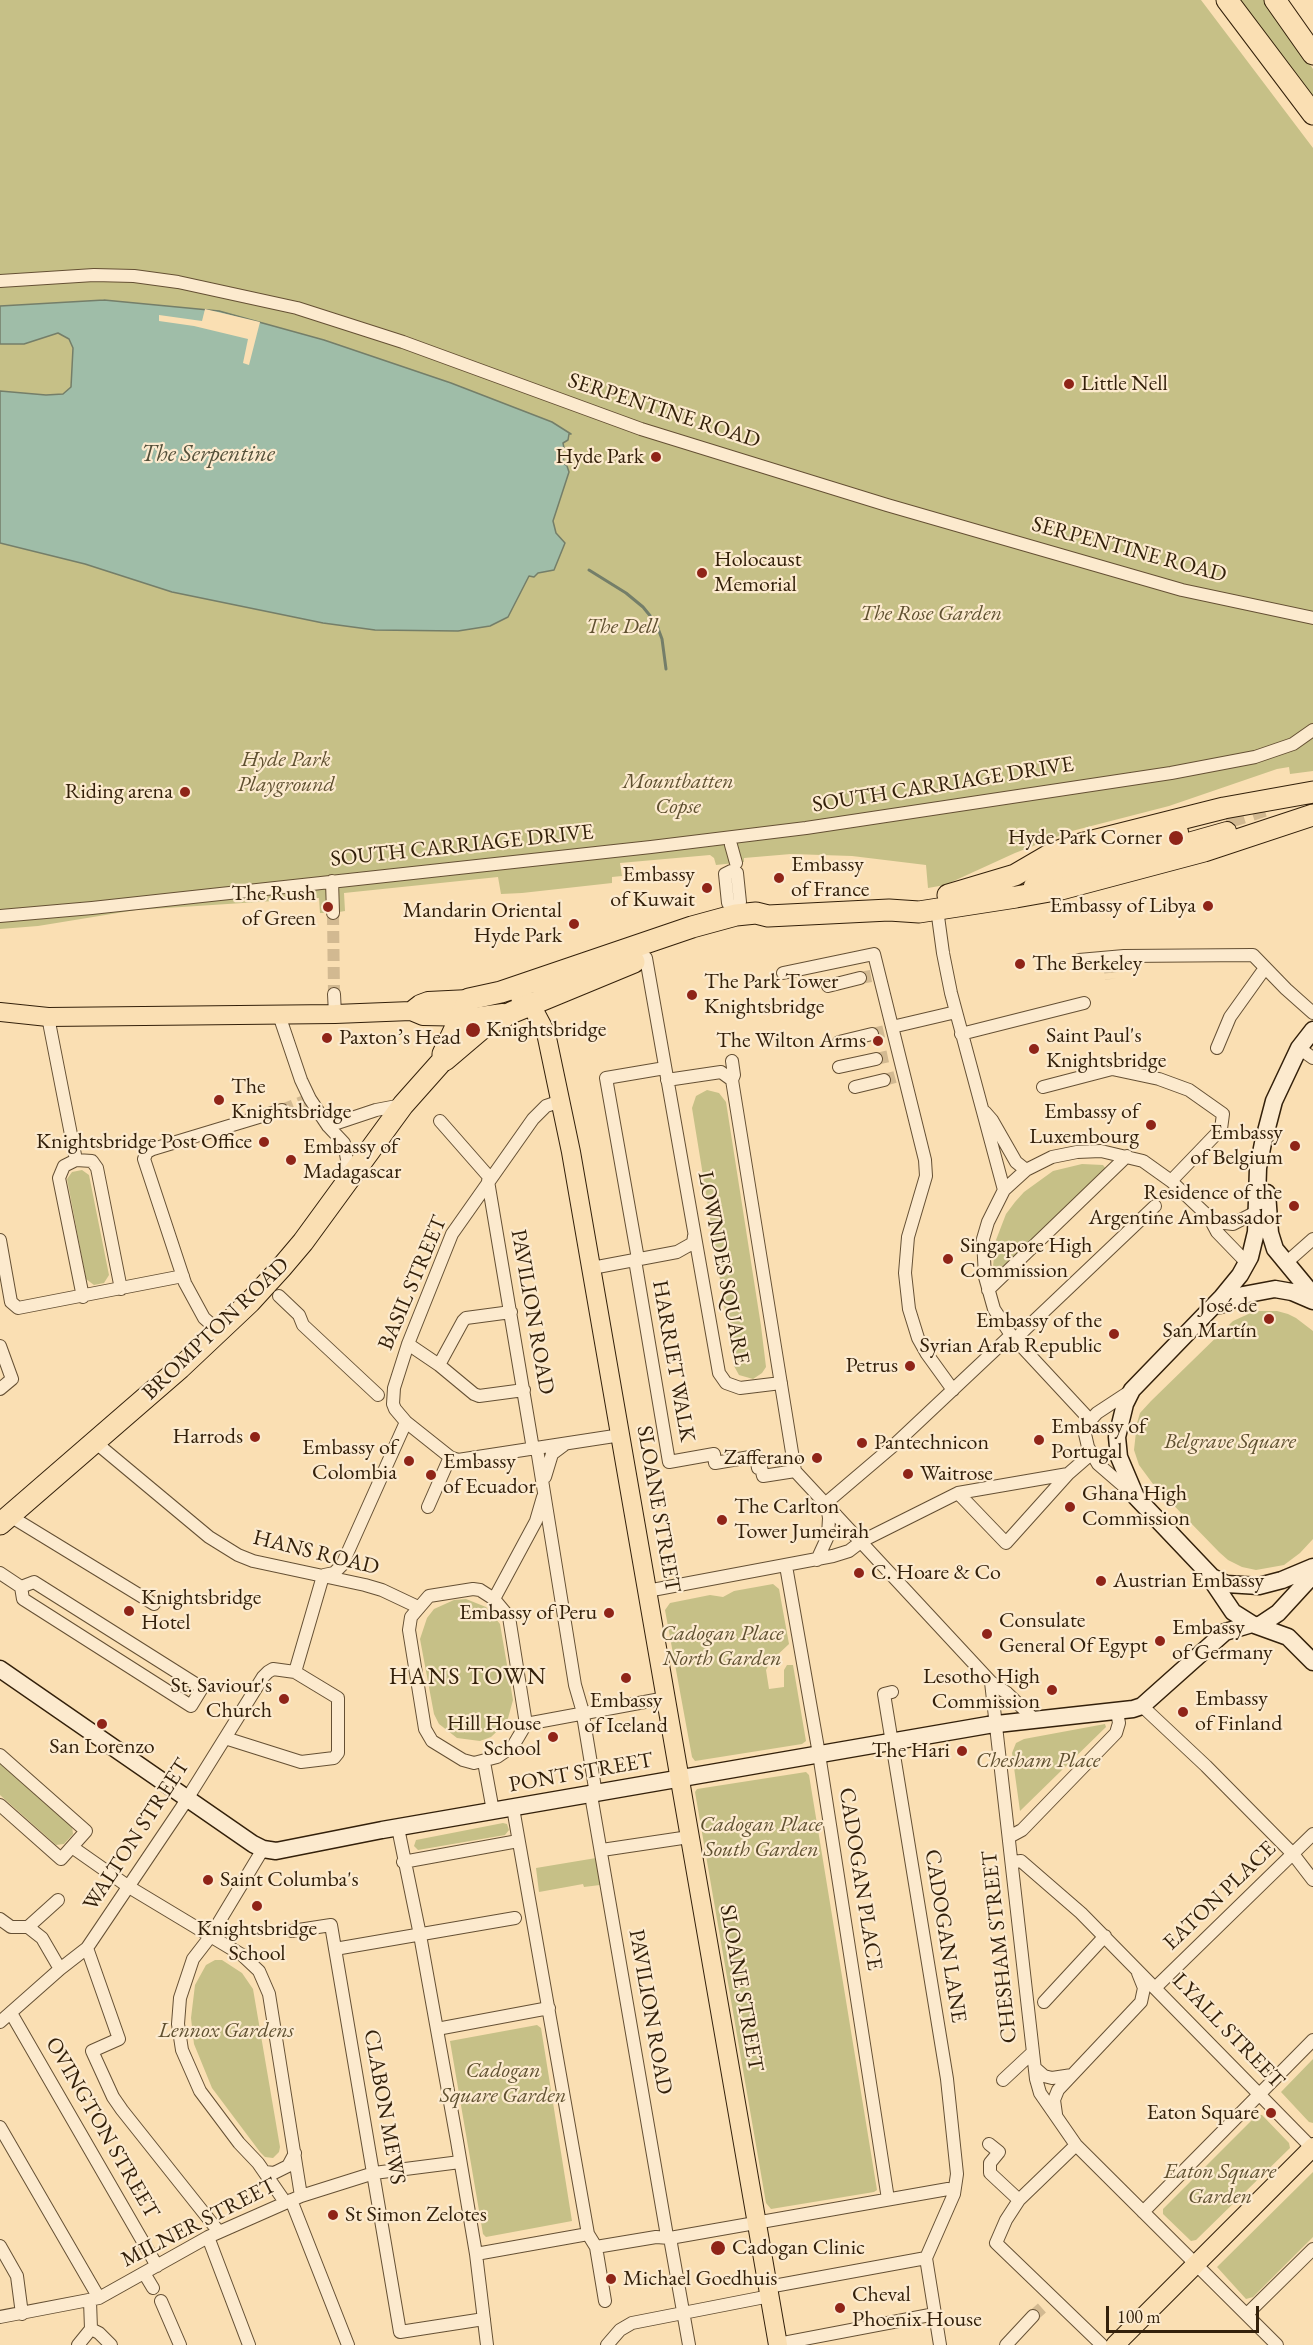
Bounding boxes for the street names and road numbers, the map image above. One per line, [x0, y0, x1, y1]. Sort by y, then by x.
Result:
street label: SERPENTINE ROAD [565, 367, 763, 455]
street label: SERPENTINE ROAD [1029, 511, 1229, 589]
street label: SOUTH CARRIAGE DRIVE [810, 751, 1076, 819]
street label: SOUTH CARRIAGE DRIVE [329, 819, 595, 873]
street label: LOWNDES SQUARE [691, 1169, 755, 1367]
street label: BASIL STREET [373, 1212, 453, 1354]
street label: PAVILION ROAD [504, 1227, 560, 1397]
street label: BROMPTON ROAD [137, 1252, 295, 1406]
street label: HARRIET WALK [646, 1278, 700, 1444]
street label: SLOANE STREET [630, 1424, 686, 1594]
street label: HANS ROAD [250, 1525, 382, 1581]
street label: PONT STREET [507, 1747, 655, 1799]
street label: WALTON STREET [78, 1754, 196, 1916]
street label: CADOGAN PLACE [833, 1786, 887, 1972]
street label: EATON PLACE [1158, 1836, 1282, 1956]
street label: CADOGAN LANE [918, 1847, 972, 2025]
street label: CHESHAM STREET [977, 1849, 1023, 2045]
street label: SLOANE STREET [713, 1903, 769, 2073]
street label: PAVILION ROAD [622, 1927, 678, 2097]
street label: LYALL STREET [1166, 1968, 1290, 2094]
street label: CLABON MEWS [357, 2027, 411, 2187]
street label: OVINGTON STREET [39, 2033, 165, 2223]
street label: MILNER STREET [117, 2173, 281, 2273]

